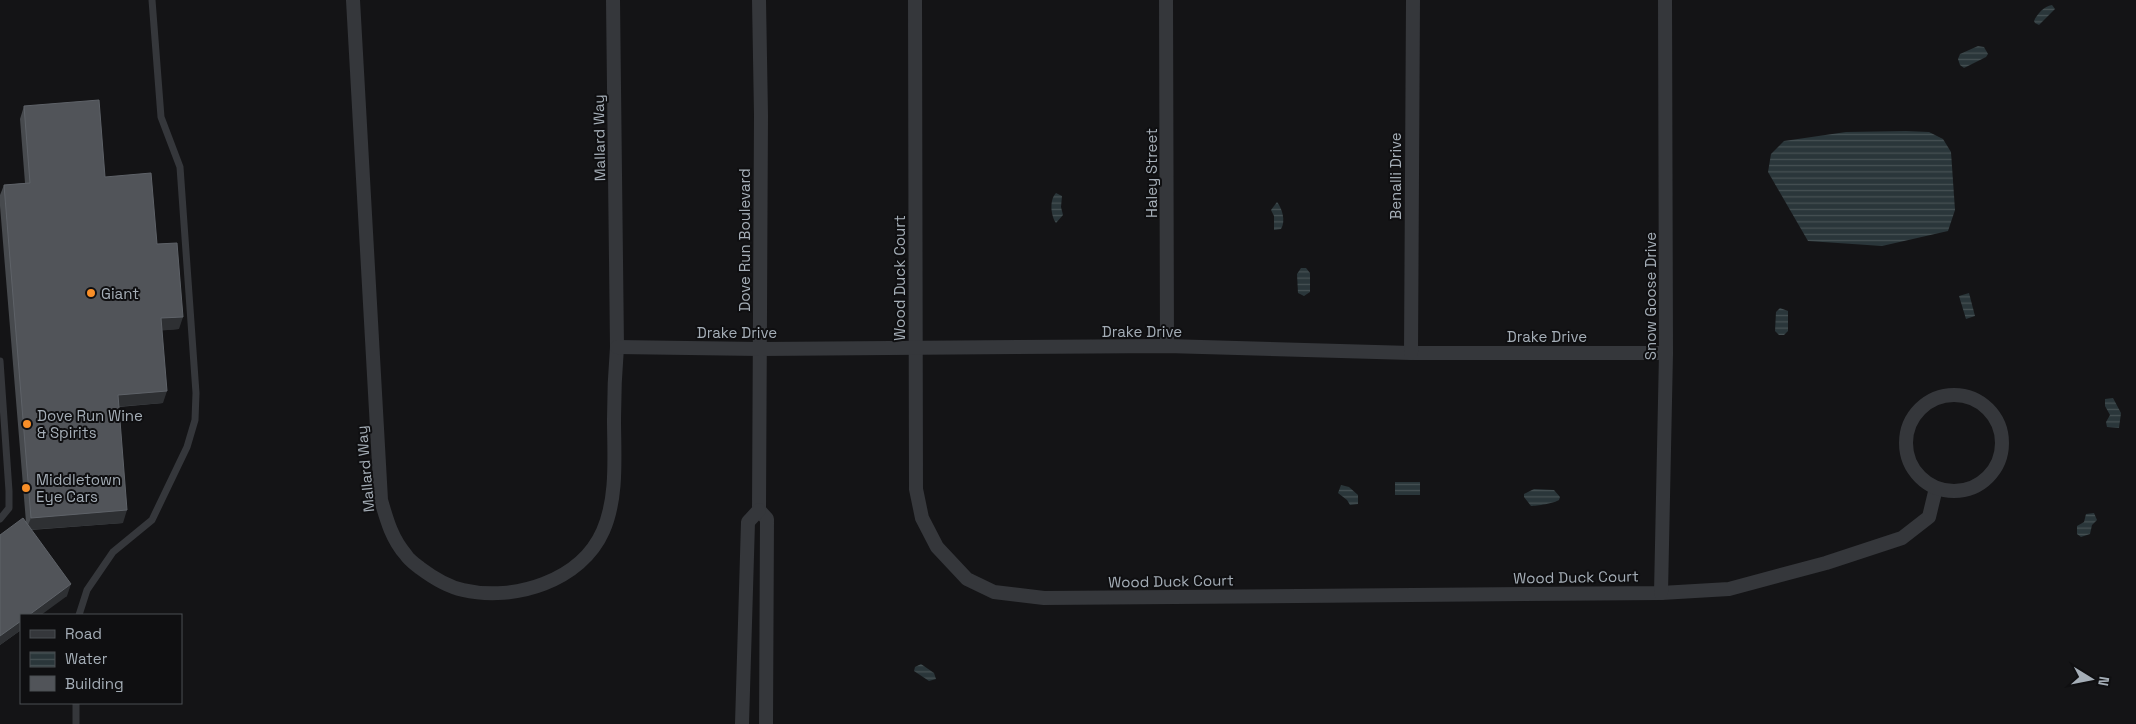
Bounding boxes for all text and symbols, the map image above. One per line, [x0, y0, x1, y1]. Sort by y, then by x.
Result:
street label: Mallard Way [589, 94, 609, 182]
street label: Haley Street [1142, 128, 1161, 218]
street label: Benalli Drive [1386, 132, 1405, 220]
street label: Dove Run Boulevard [735, 168, 754, 312]
street label: Wood Duck Court [890, 215, 909, 341]
street label: Snow Goose Drive [1641, 232, 1660, 360]
place label: Giant [101, 284, 139, 303]
marker: Giant [85, 287, 97, 299]
street label: Drake Drive [1102, 322, 1182, 341]
street label: Drake Drive [697, 323, 777, 342]
street label: Drake Drive [1507, 327, 1587, 346]
place label: Dove Run Wine & Spirits [37, 406, 143, 442]
marker: Dove Run Wine & Spirits [21, 418, 33, 430]
street label: Mallard Way [352, 425, 378, 513]
place label: Middletown Eye Cars [36, 470, 121, 506]
marker: Middletown Eye Cars [20, 482, 32, 494]
street label: Wood Duck Court [1513, 566, 1639, 588]
street label: Wood Duck Court [1108, 570, 1234, 592]
legend [20, 614, 182, 704]
text: Road [65, 624, 102, 643]
text: Water [65, 649, 108, 668]
north arrow [2066, 654, 2116, 704]
text: Building [65, 674, 124, 693]
text: N [2094, 675, 2113, 687]

